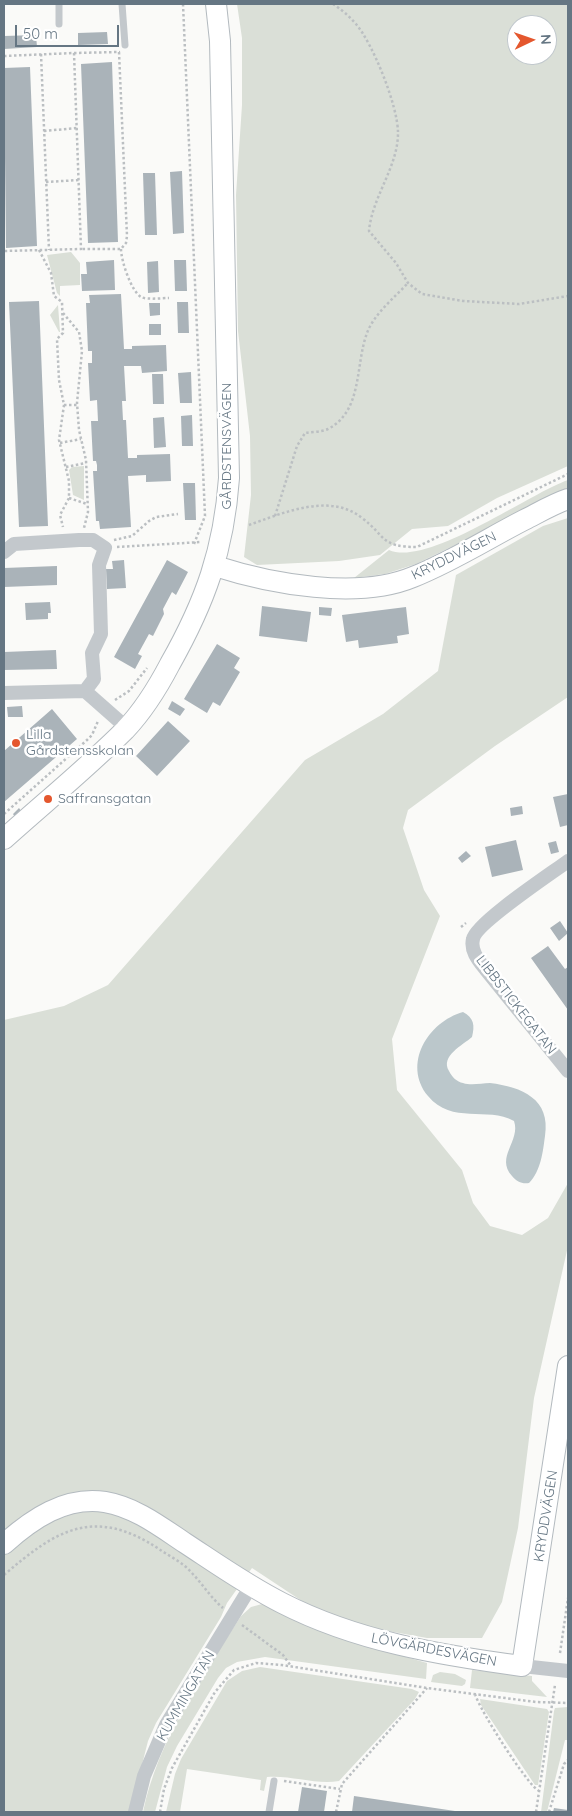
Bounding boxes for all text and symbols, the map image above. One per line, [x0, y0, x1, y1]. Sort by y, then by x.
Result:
scale bar [18, 15, 121, 47]
north arrow [507, 15, 557, 65]
text: 50 m [23, 24, 58, 43]
text: N [537, 34, 555, 45]
street label: GÅRDSTENSVÄGEN [219, 383, 235, 509]
street label: KRYDDVÄGEN [409, 528, 499, 584]
place label: Lilla Gårdstensskolan [26, 727, 134, 760]
marker: Lilla Gårdstensskolan [10, 737, 22, 749]
place label: Saffransgatan [58, 791, 151, 807]
marker: Saffransgatan [42, 793, 54, 805]
street label: LIBBSTICKEGATAN [472, 952, 560, 1058]
street label: KRYDDVÄGEN [530, 1469, 562, 1563]
street label: LÖVGÄRDESVÄGEN [370, 1630, 498, 1670]
street label: KUMMINGATAN [153, 1648, 219, 1744]

